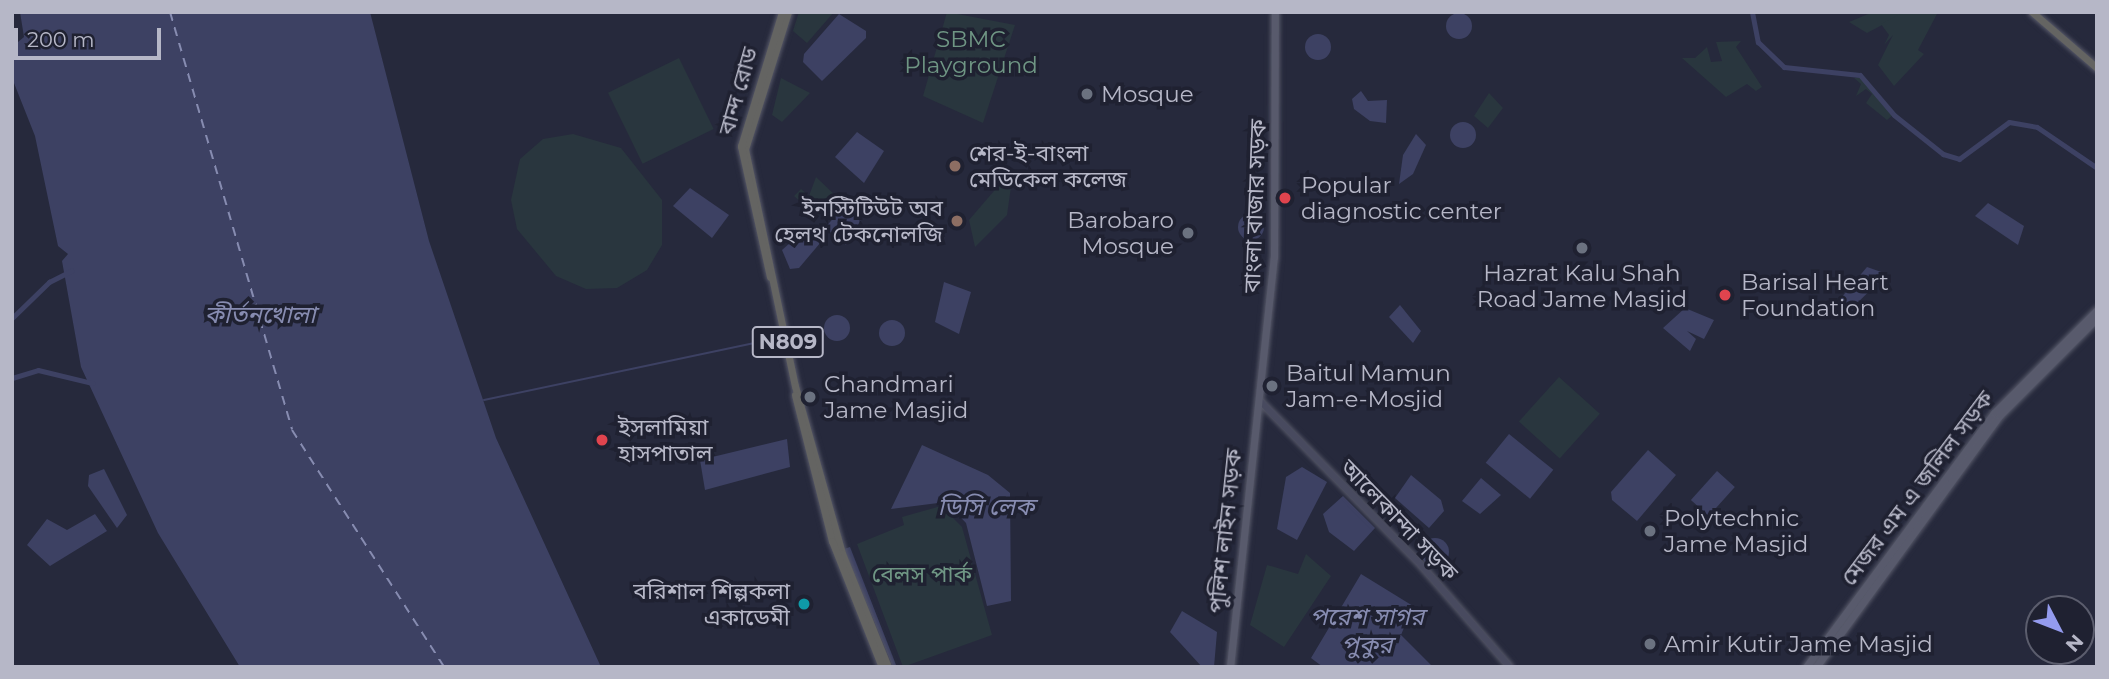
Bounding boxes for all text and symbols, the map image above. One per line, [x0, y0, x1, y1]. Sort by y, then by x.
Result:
scale bar [18, 14, 164, 58]
park label: SBMC Playground [904, 25, 1038, 79]
text: 200 m [27, 27, 94, 52]
street label: বান্দ রোড [712, 44, 764, 138]
place label: Mosque [1101, 80, 1194, 108]
marker: Mosque [1079, 86, 1095, 102]
street label: বাংলা বাজার সড়ক [1238, 119, 1272, 293]
place label: শের-ই-বাংলা মেডিকেল কলেজ [969, 139, 1127, 193]
marker: শের-ই-বাংলা মেডিকেল কলেজ [947, 158, 963, 174]
place label: Popular diagnostic center [1301, 171, 1502, 225]
marker: Popular diagnostic center [1275, 188, 1295, 208]
place label: ইনস্টিটিউট অব হেলথ টেকনোলজি [774, 194, 943, 248]
place label: Barobaro Mosque [1067, 206, 1174, 260]
marker: ইনস্টিটিউট অব হেলথ টেকনোলজি [949, 213, 965, 229]
marker: Barobaro Mosque [1180, 225, 1196, 241]
marker: Hazrat Kalu Shah Road Jame Masjid [1574, 240, 1590, 256]
place label: Hazrat Kalu Shah Road Jame Masjid [1477, 259, 1687, 313]
place label: Barisal Heart Foundation [1741, 268, 1889, 322]
marker: Barisal Heart Foundation [1715, 285, 1735, 305]
water label: কীর্তনখোলা [204, 301, 316, 329]
road number: N809 [751, 324, 825, 360]
place label: Baitul Mamun Jam-e-Mosjid [1286, 359, 1451, 413]
place label: Chandmari Jame Masjid [824, 370, 968, 424]
marker: Baitul Mamun Jam-e-Mosjid [1264, 378, 1280, 394]
street label: মেজর এম এ জলিল সড়ক [1835, 385, 1999, 591]
marker: Chandmari Jame Masjid [802, 389, 818, 405]
place label: ইসলামিয়া হাসপাতাল [618, 413, 713, 467]
marker: ইসলামিয়া হাসপাতাল [592, 430, 612, 450]
street label: পুলিশ লাইন সড়ক [1203, 447, 1247, 615]
street label: আলেকান্দা সড়ক [1334, 454, 1464, 586]
water label: ডিসি লেক [938, 493, 1034, 521]
place label: Polytechnic Jame Masjid [1664, 504, 1808, 558]
marker: Polytechnic Jame Masjid [1642, 523, 1658, 539]
park label: বেলস পার্ক [872, 560, 972, 588]
place label: বরিশাল শিল্পকলা একাডেমী [633, 577, 790, 631]
north arrow [2025, 595, 2095, 665]
marker: বরিশাল শিল্পকলা একাডেমী [796, 596, 812, 612]
water label: পরেশ সাগর পুকুর [1310, 603, 1424, 659]
place label: Amir Kutir Jame Masjid [1664, 630, 1933, 658]
text: N [2061, 630, 2088, 656]
marker: Amir Kutir Jame Masjid [1642, 636, 1658, 652]

